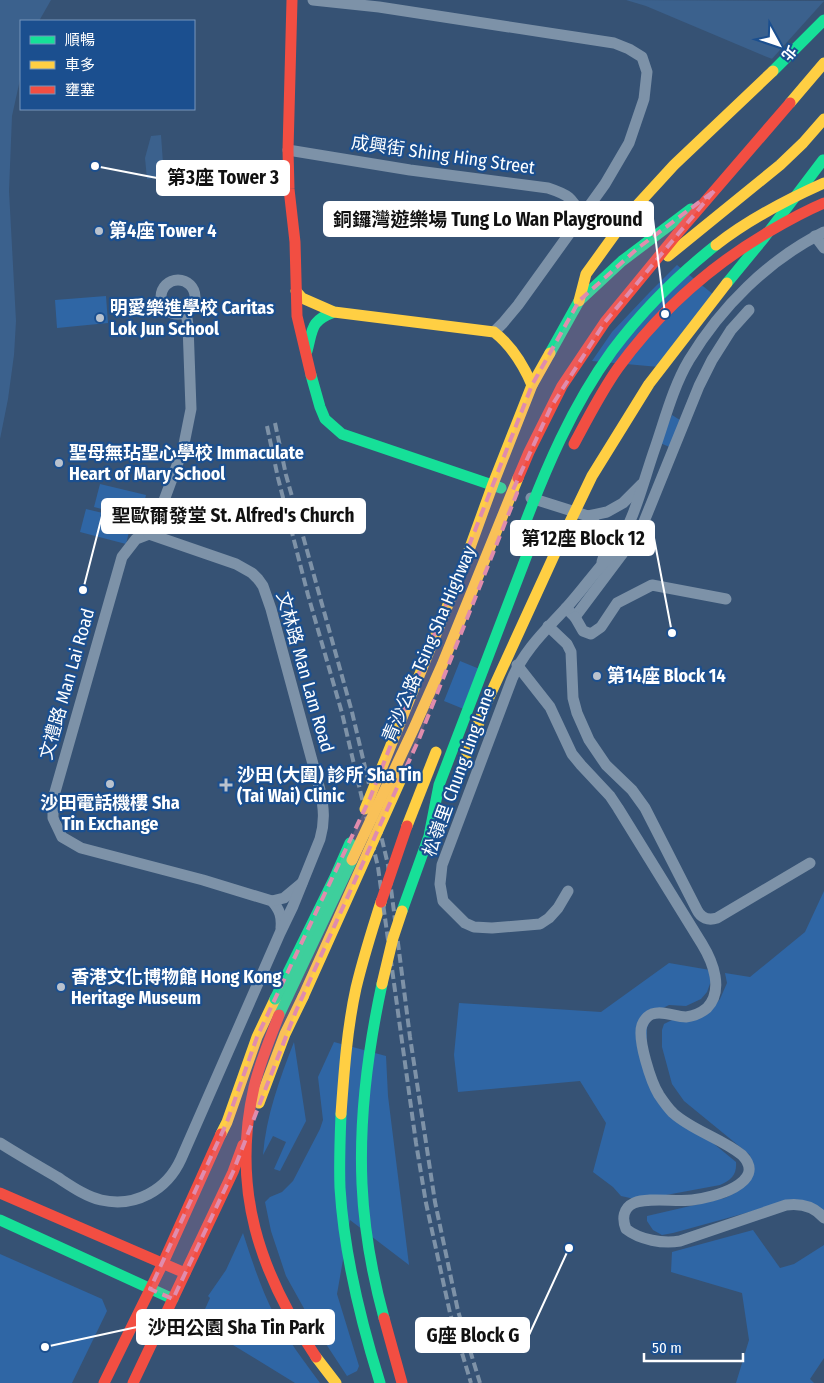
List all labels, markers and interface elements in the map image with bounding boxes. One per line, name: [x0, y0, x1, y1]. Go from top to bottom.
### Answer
legend: [20, 20, 195, 110]
north arrow: [754, 20, 804, 70]
text: 順暢: [65, 31, 95, 49]
text: 北: [778, 42, 800, 64]
text: 車多: [65, 56, 95, 74]
text: 壅塞: [65, 81, 95, 99]
street label: 成興街 Shing Hing Street: [350, 131, 536, 179]
callout: 第3座 Tower 3: [157, 161, 289, 195]
text: 第3座 Tower 3: [167, 166, 279, 189]
callout: 銅鑼灣遊樂場 Tung Lo Wan Playground: [324, 202, 653, 236]
text: 銅鑼灣遊樂場 Tung Lo Wan Playground: [333, 208, 643, 231]
place label: 第4座 Tower 4: [109, 220, 217, 242]
marker: 第4座 Tower 4: [93, 225, 105, 237]
place label: 明愛樂進學校 Caritas Lok Jun School: [110, 297, 274, 340]
marker: 明愛樂進學校 Caritas Lok Jun School: [94, 312, 106, 324]
place label: 聖母無玷聖心學校 Immaculate Heart of Mary School: [69, 442, 304, 485]
marker: 聖母無玷聖心學校 Immaculate Heart of Mary School: [53, 457, 65, 469]
callout: 聖歐爾發堂 St. Alfred's Church: [102, 499, 365, 533]
text: 聖歐爾發堂 St. Alfred's Church: [112, 504, 354, 527]
callout: 第12座 Block 12: [511, 521, 654, 555]
text: 第12座 Block 12: [521, 527, 645, 550]
street label: 青沙公路 Tsing Sha Highway: [378, 543, 480, 745]
street label: 文林路 Man Lam Road: [272, 589, 338, 755]
street label: 文禮路 Man Lai Road: [35, 606, 99, 762]
place label: 第14座 Block 14: [607, 665, 726, 687]
marker: 第14座 Block 14: [591, 670, 603, 682]
street label: 松嶺里 Chung Ling Lane: [418, 685, 500, 859]
place label: 沙田 (大圍) 診所 Sha Tin (Tai Wai) Clinic: [237, 764, 421, 807]
marker: 沙田電話機樓 Sha Tin Exchange: [104, 778, 116, 790]
marker: 沙田 (大圍) 診所 Sha Tin (Tai Wai) Clinic: [219, 778, 233, 792]
place label: 沙田電話機樓 Sha Tin Exchange: [40, 792, 180, 835]
place label: 香港文化博物館 Hong Kong Heritage Museum: [71, 966, 281, 1009]
marker: 香港文化博物館 Hong Kong Heritage Museum: [55, 981, 67, 993]
callout: 沙田公園 Sha Tin Park: [137, 1310, 334, 1344]
text: 沙田公園 Sha Tin Park: [148, 1316, 325, 1339]
callout: G座 Block G: [416, 1318, 529, 1352]
text: G座 Block G: [426, 1324, 520, 1347]
scale bar: [644, 1330, 743, 1362]
text: 50 m: [652, 1339, 682, 1357]

